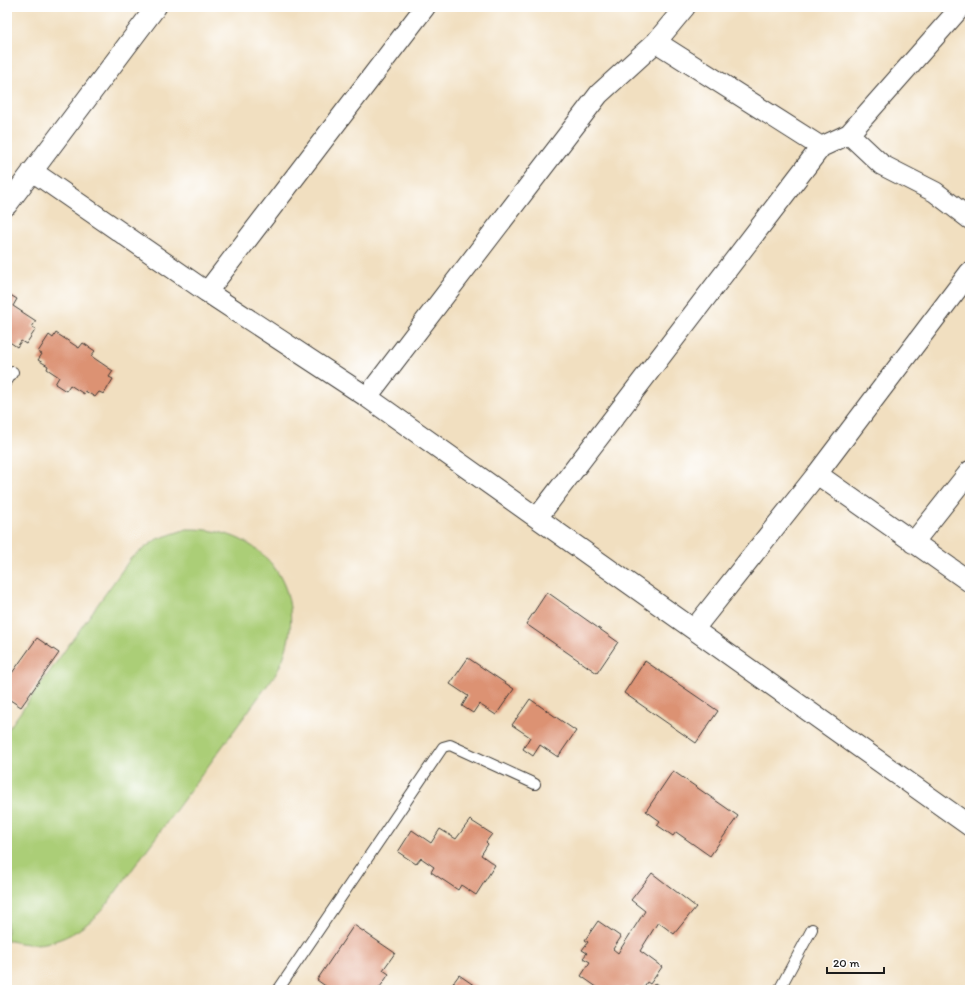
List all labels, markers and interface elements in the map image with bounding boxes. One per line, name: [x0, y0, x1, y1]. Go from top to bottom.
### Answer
scale bar: [827, 949, 884, 975]
text: 20 m: [833, 956, 860, 970]

